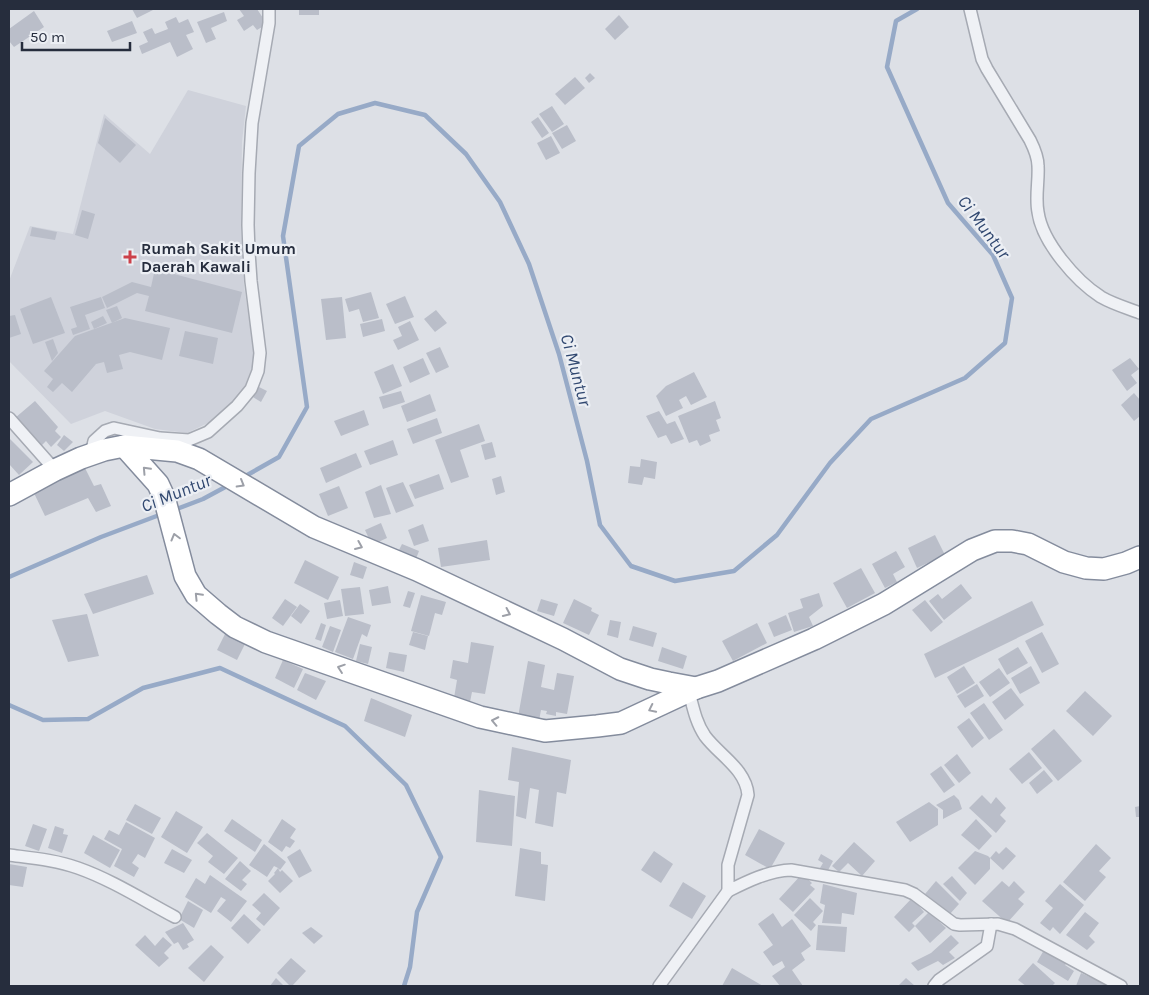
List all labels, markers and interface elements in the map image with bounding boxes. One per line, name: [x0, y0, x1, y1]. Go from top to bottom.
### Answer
scale bar: [22, 20, 130, 52]
text: 50 m: [30, 28, 65, 46]
water label: Ci Muntur: [953, 191, 1016, 264]
place label: Rumah Sakit Umum Daerah Kawali: [141, 239, 296, 276]
marker: Rumah Sakit Umum Daerah Kawali: [123, 250, 137, 264]
water label: Ci Muntur: [556, 331, 596, 409]
one-way arrow: [143, 467, 152, 476]
water label: Ci Muntur: [138, 469, 215, 517]
one-way arrow: [235, 477, 244, 487]
one-way arrow: [170, 533, 180, 541]
one-way arrow: [354, 540, 363, 550]
one-way arrow: [195, 592, 204, 601]
one-way arrow: [502, 607, 511, 617]
one-way arrow: [337, 664, 346, 674]
one-way arrow: [649, 702, 658, 712]
one-way arrow: [490, 716, 499, 726]

